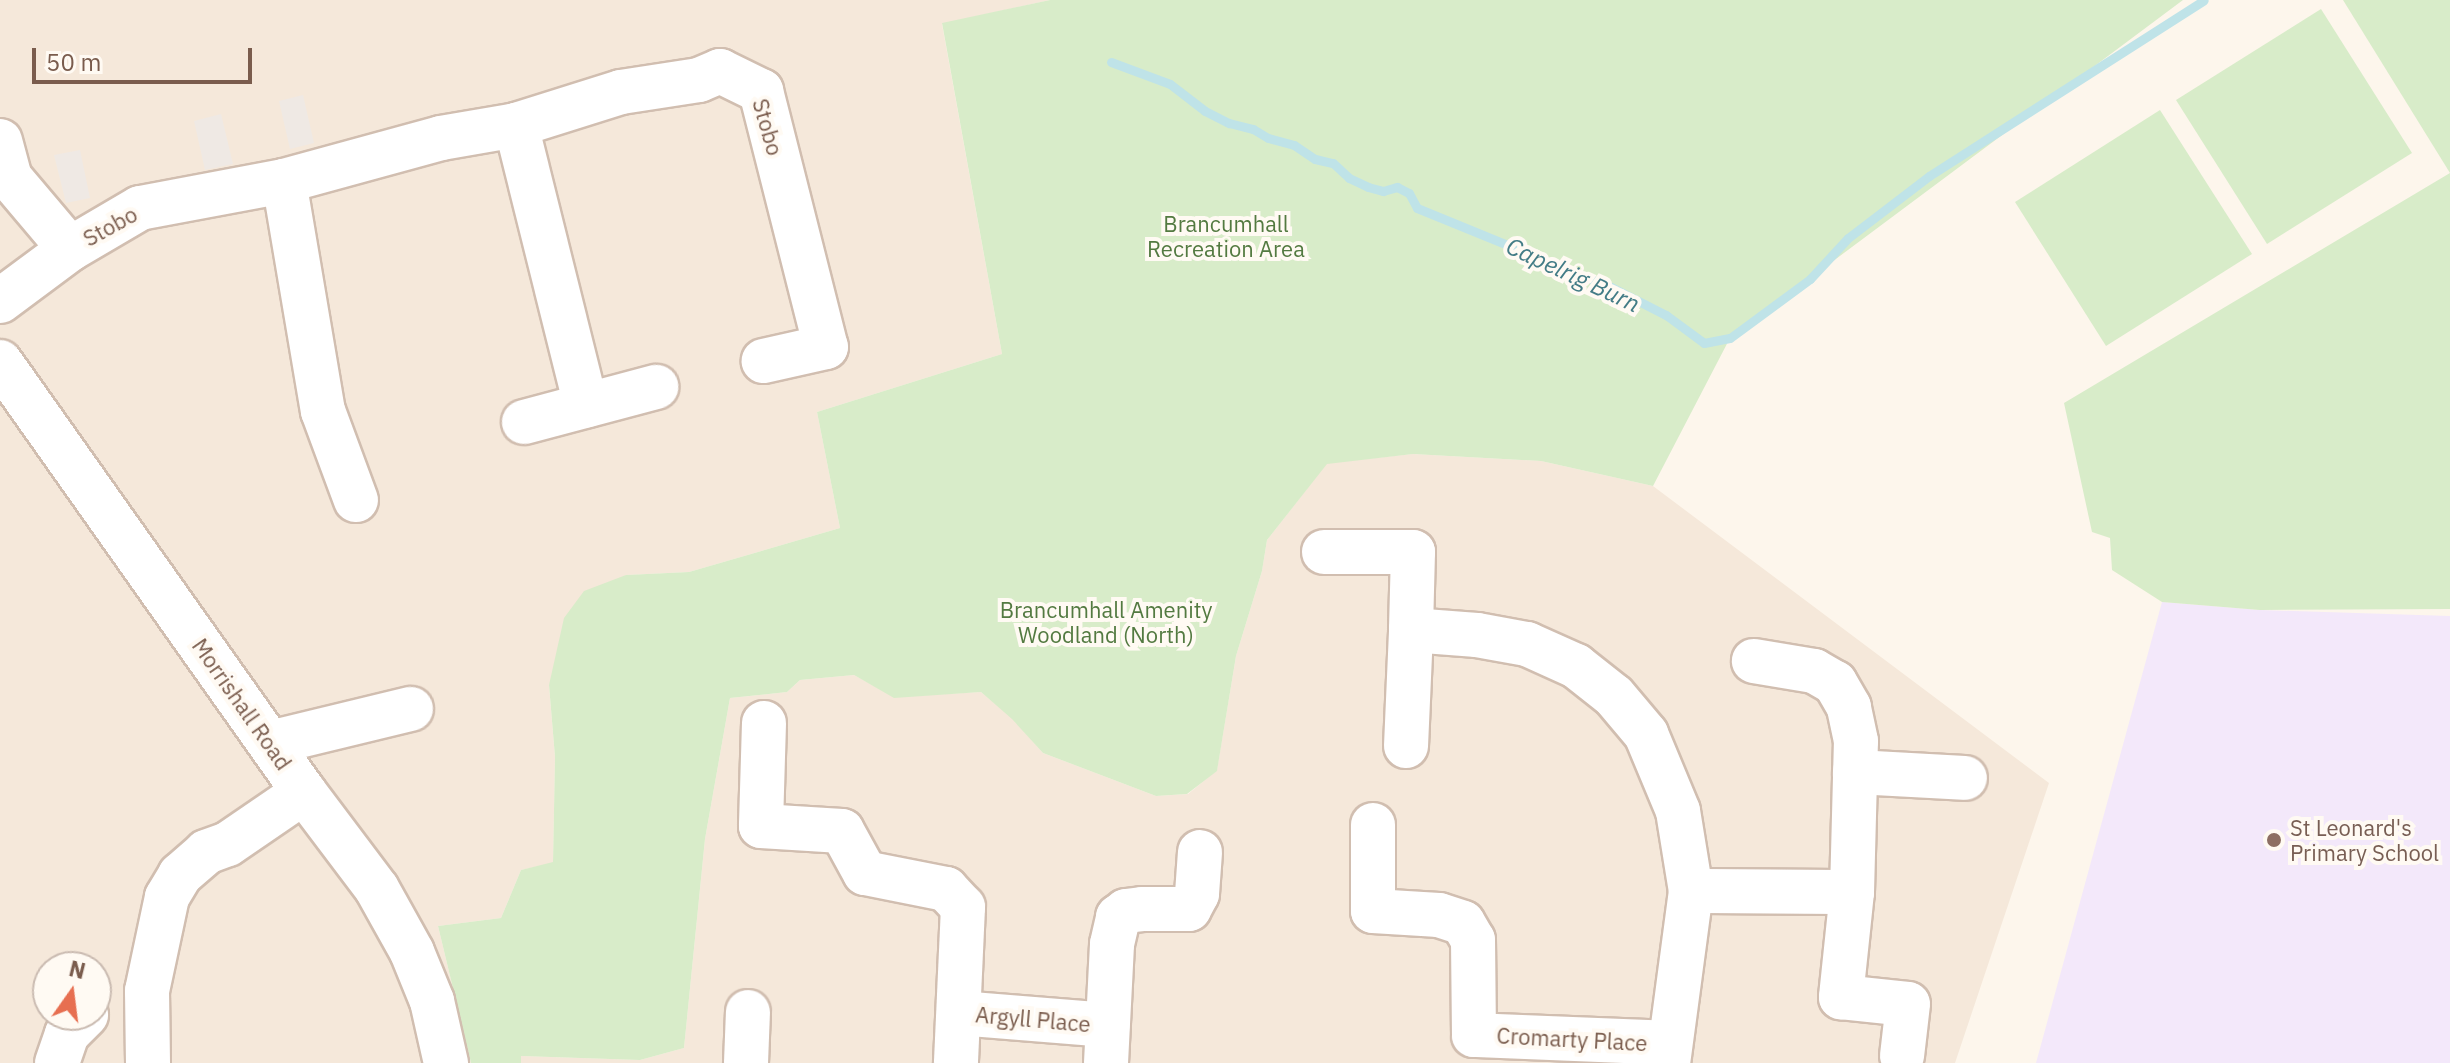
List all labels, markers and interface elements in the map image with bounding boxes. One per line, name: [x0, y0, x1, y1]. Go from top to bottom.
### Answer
scale bar: [36, 32, 256, 82]
text: 50 m: [46, 46, 101, 78]
street label: Stobo: [747, 96, 789, 158]
street label: Stobo: [78, 200, 142, 252]
park label: Brancumhall Recreation Area: [1147, 210, 1305, 262]
water label: Capelrig Burn: [1502, 231, 1644, 319]
park label: Brancumhall Amenity Woodland (North): [1000, 596, 1212, 648]
street label: Morrishall Road: [187, 633, 297, 775]
place label: St Leonard's Primary School: [2290, 814, 2439, 866]
marker: St Leonard's Primary School: [2265, 831, 2283, 849]
north arrow: [32, 951, 112, 1031]
text: N: [66, 953, 89, 985]
street label: Argyll Place: [974, 1001, 1092, 1037]
street label: Cromarty Place: [1496, 1022, 1648, 1056]

